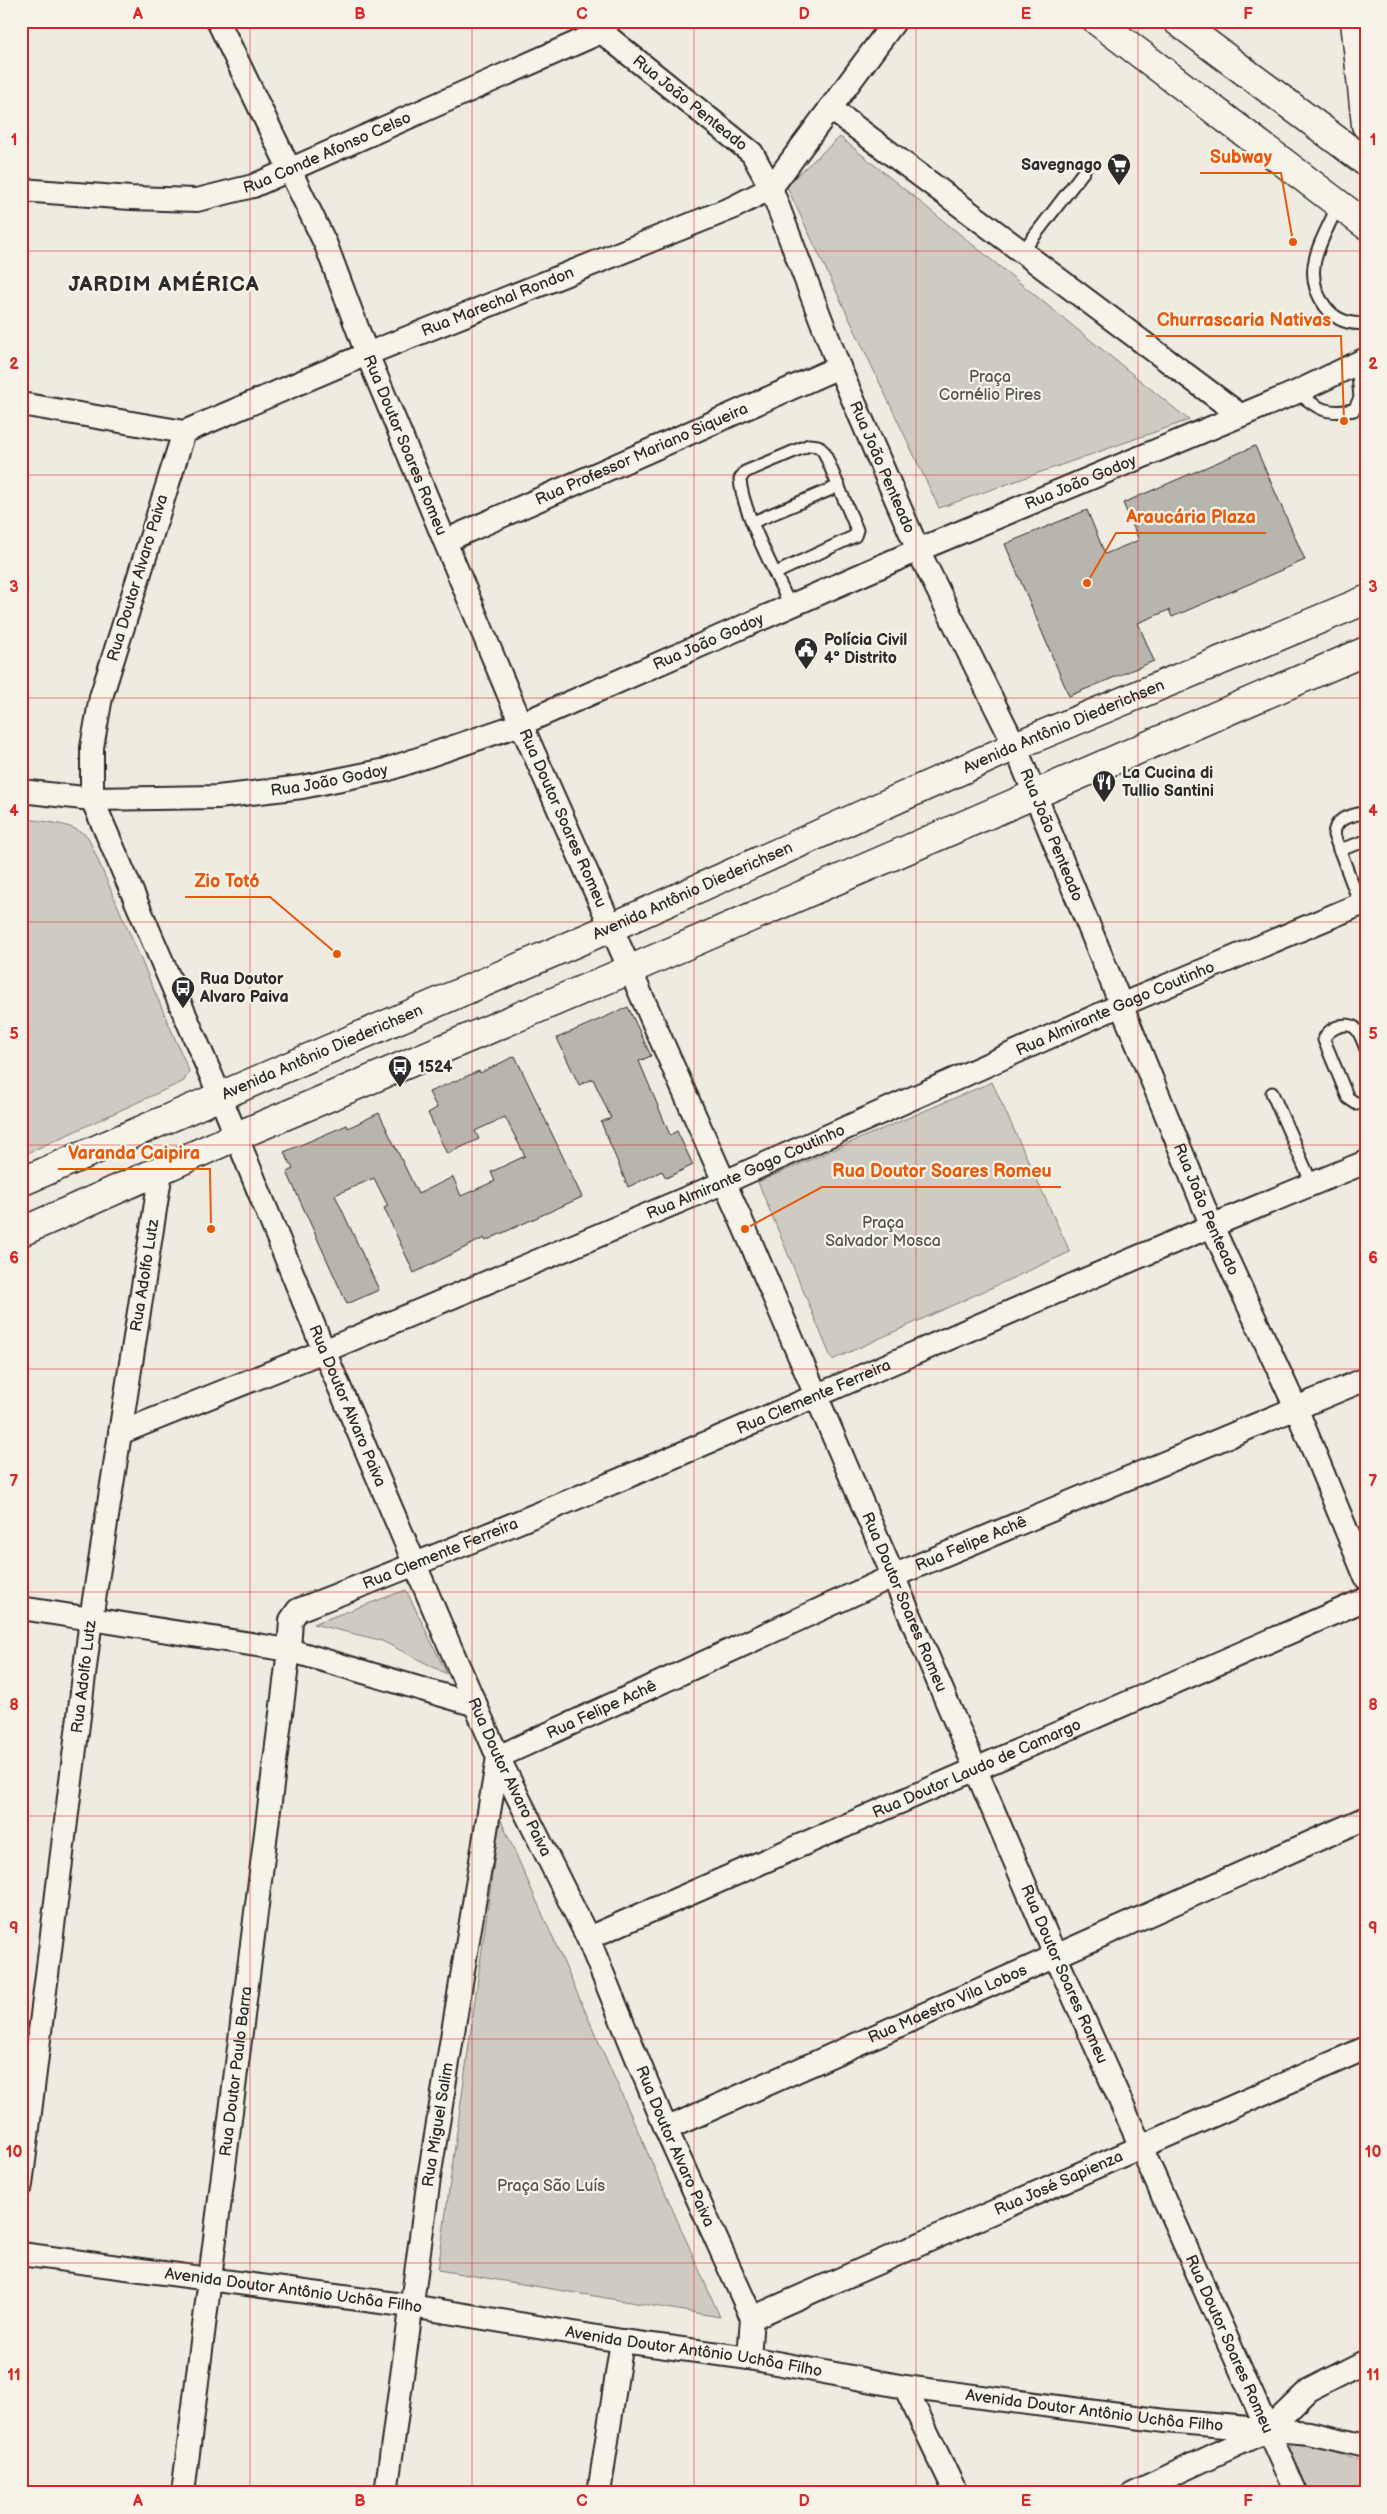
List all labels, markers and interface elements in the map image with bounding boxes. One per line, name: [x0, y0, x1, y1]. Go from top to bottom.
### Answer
text: A: [132, 5, 143, 24]
text: B: [354, 5, 366, 24]
text: C: [576, 5, 588, 24]
text: D: [798, 5, 810, 24]
text: E: [1021, 5, 1031, 24]
text: F: [1243, 5, 1253, 24]
street label: Rua João Penteado: [629, 51, 751, 155]
street label: Rua Conde Afonso Celso: [241, 108, 414, 198]
text: 1: [11, 131, 17, 150]
text: 1: [1370, 131, 1376, 150]
callout: Subway: [1200, 140, 1281, 173]
text: Subway: [1210, 147, 1273, 168]
supermarket icon: Savegnago: [1106, 152, 1132, 186]
place label: Savegnago: [1021, 156, 1102, 175]
street label: Rua Marechal Rondon: [419, 263, 577, 341]
district label: JARDIM AMÉRICA: [68, 271, 260, 297]
callout: Churrascaria Nativas: [1146, 303, 1341, 336]
text: Churrascaria Nativas: [1157, 310, 1331, 331]
street label: Rua Doutor Soares Romeu: [359, 352, 451, 538]
text: 2: [9, 355, 19, 374]
text: 2: [1368, 355, 1378, 374]
park label: Praça Cornélio Pires: [939, 368, 1041, 405]
street label: Rua João Penteado: [845, 398, 919, 536]
street label: Rua Professor Mariano Siqueira: [533, 399, 751, 509]
street label: Rua João Godoy: [1022, 450, 1140, 514]
street label: Rua Doutor Alvaro Paiva: [104, 492, 172, 664]
callout: Araucária Plaza: [1116, 500, 1266, 533]
text: Araucária Plaza: [1125, 507, 1256, 528]
text: 3: [9, 578, 19, 597]
text: 3: [1368, 578, 1378, 597]
street label: Rua João Godoy: [650, 609, 767, 674]
place label: Polícia Civil 4º Distrito: [824, 631, 907, 668]
public building icon: Polícia Civil 4º Distrito: [793, 636, 819, 670]
street label: Avenida Antônio Diederichsen: [960, 675, 1167, 778]
street label: Rua Doutor Soares Romeu: [515, 726, 611, 911]
street label: Rua João Godoy: [270, 760, 390, 800]
place label: La Cucina di Tullio Santini: [1122, 764, 1214, 801]
street label: Rua João Penteado: [1016, 766, 1087, 904]
restaurant icon: La Cucina di Tullio Santini: [1091, 769, 1117, 803]
text: 4: [9, 802, 19, 821]
text: 4: [1368, 802, 1378, 821]
street label: Avenida Antônio Diederichsen: [590, 838, 796, 944]
callout: Zio Totó: [185, 864, 270, 897]
text: Zio Totó: [194, 871, 260, 892]
street label: Rua Almirante Gago Coutinho: [1013, 957, 1217, 1060]
place label: Rua Doutor Alvaro Paiva: [199, 970, 289, 1007]
bus stop icon: Rua Doutor Alvaro Paiva: [170, 975, 196, 1009]
street label: Avenida Antônio Diederichsen: [219, 1000, 426, 1104]
text: 5: [9, 1025, 19, 1044]
text: 5: [1368, 1025, 1378, 1044]
bus stop icon: 1524: [387, 1054, 413, 1088]
place label: 1524: [418, 1058, 453, 1077]
street label: Rua Almirante Gago Coutinho: [644, 1120, 848, 1223]
callout: Varanda Caipira: [58, 1136, 210, 1169]
street label: Rua João Penteado: [1169, 1140, 1243, 1278]
text: Varanda Caipira: [68, 1143, 200, 1164]
callout: Rua Doutor Soares Romeu: [822, 1154, 1061, 1187]
text: Rua Doutor Soares Romeu: [832, 1161, 1052, 1182]
park label: Praça Salvador Mosca: [825, 1214, 941, 1251]
street label: Rua Adolfo Lutz: [127, 1218, 163, 1333]
text: 6: [9, 1249, 19, 1268]
text: 6: [1368, 1249, 1378, 1268]
street label: Rua Doutor Alvaro Paiva: [305, 1322, 390, 1490]
street label: Rua Clemente Ferreira: [734, 1355, 894, 1438]
text: 7: [10, 1472, 19, 1491]
text: 7: [1369, 1472, 1378, 1491]
street label: Rua Doutor Soares Romeu: [858, 1509, 951, 1695]
street label: Rua Felipe Achê: [912, 1512, 1030, 1575]
street label: Rua Clemente Ferreira: [360, 1514, 521, 1593]
street label: Rua Adolfo Lutz: [67, 1619, 100, 1734]
street label: Rua Felipe Achê: [544, 1676, 660, 1743]
street label: Rua Doutor Alvaro Paiva: [464, 1695, 555, 1860]
text: 8: [9, 1696, 19, 1715]
text: 8: [1368, 1696, 1378, 1715]
street label: Rua Doutor Laudo de Camargo: [870, 1715, 1084, 1822]
street label: Rua Doutor Soares Romeu: [1017, 1882, 1112, 2067]
text: 9: [9, 1919, 19, 1938]
text: 9: [1368, 1919, 1378, 1938]
street label: Rua Maestro Vila Lobos: [865, 1960, 1030, 2047]
street label: Rua Doutor Paulo Barra: [216, 1985, 256, 2157]
street label: Rua Miguel Salim: [418, 2061, 457, 2188]
street label: Rua Doutor Alvaro Paiva: [632, 2063, 719, 2230]
text: 10: [6, 2143, 22, 2162]
text: 10: [1365, 2143, 1381, 2162]
street label: Rua José Sapienza: [991, 2147, 1126, 2220]
park label: Praça São Luís: [497, 2177, 605, 2196]
street label: Rua Doutor Soares Romeu: [1181, 2252, 1277, 2436]
street label: Avenida Doutor Antônio Uchôa Filho: [164, 2264, 424, 2317]
street label: Avenida Doutor Antônio Uchôa Filho: [564, 2322, 824, 2381]
text: 11: [7, 2366, 21, 2385]
text: 11: [1366, 2366, 1380, 2385]
street label: Avenida Doutor Antônio Uchôa Filho: [964, 2386, 1224, 2435]
text: A: [132, 2492, 143, 2511]
text: B: [354, 2492, 366, 2511]
text: C: [576, 2492, 588, 2511]
text: D: [798, 2492, 810, 2511]
text: E: [1021, 2492, 1031, 2511]
text: F: [1243, 2492, 1253, 2511]

